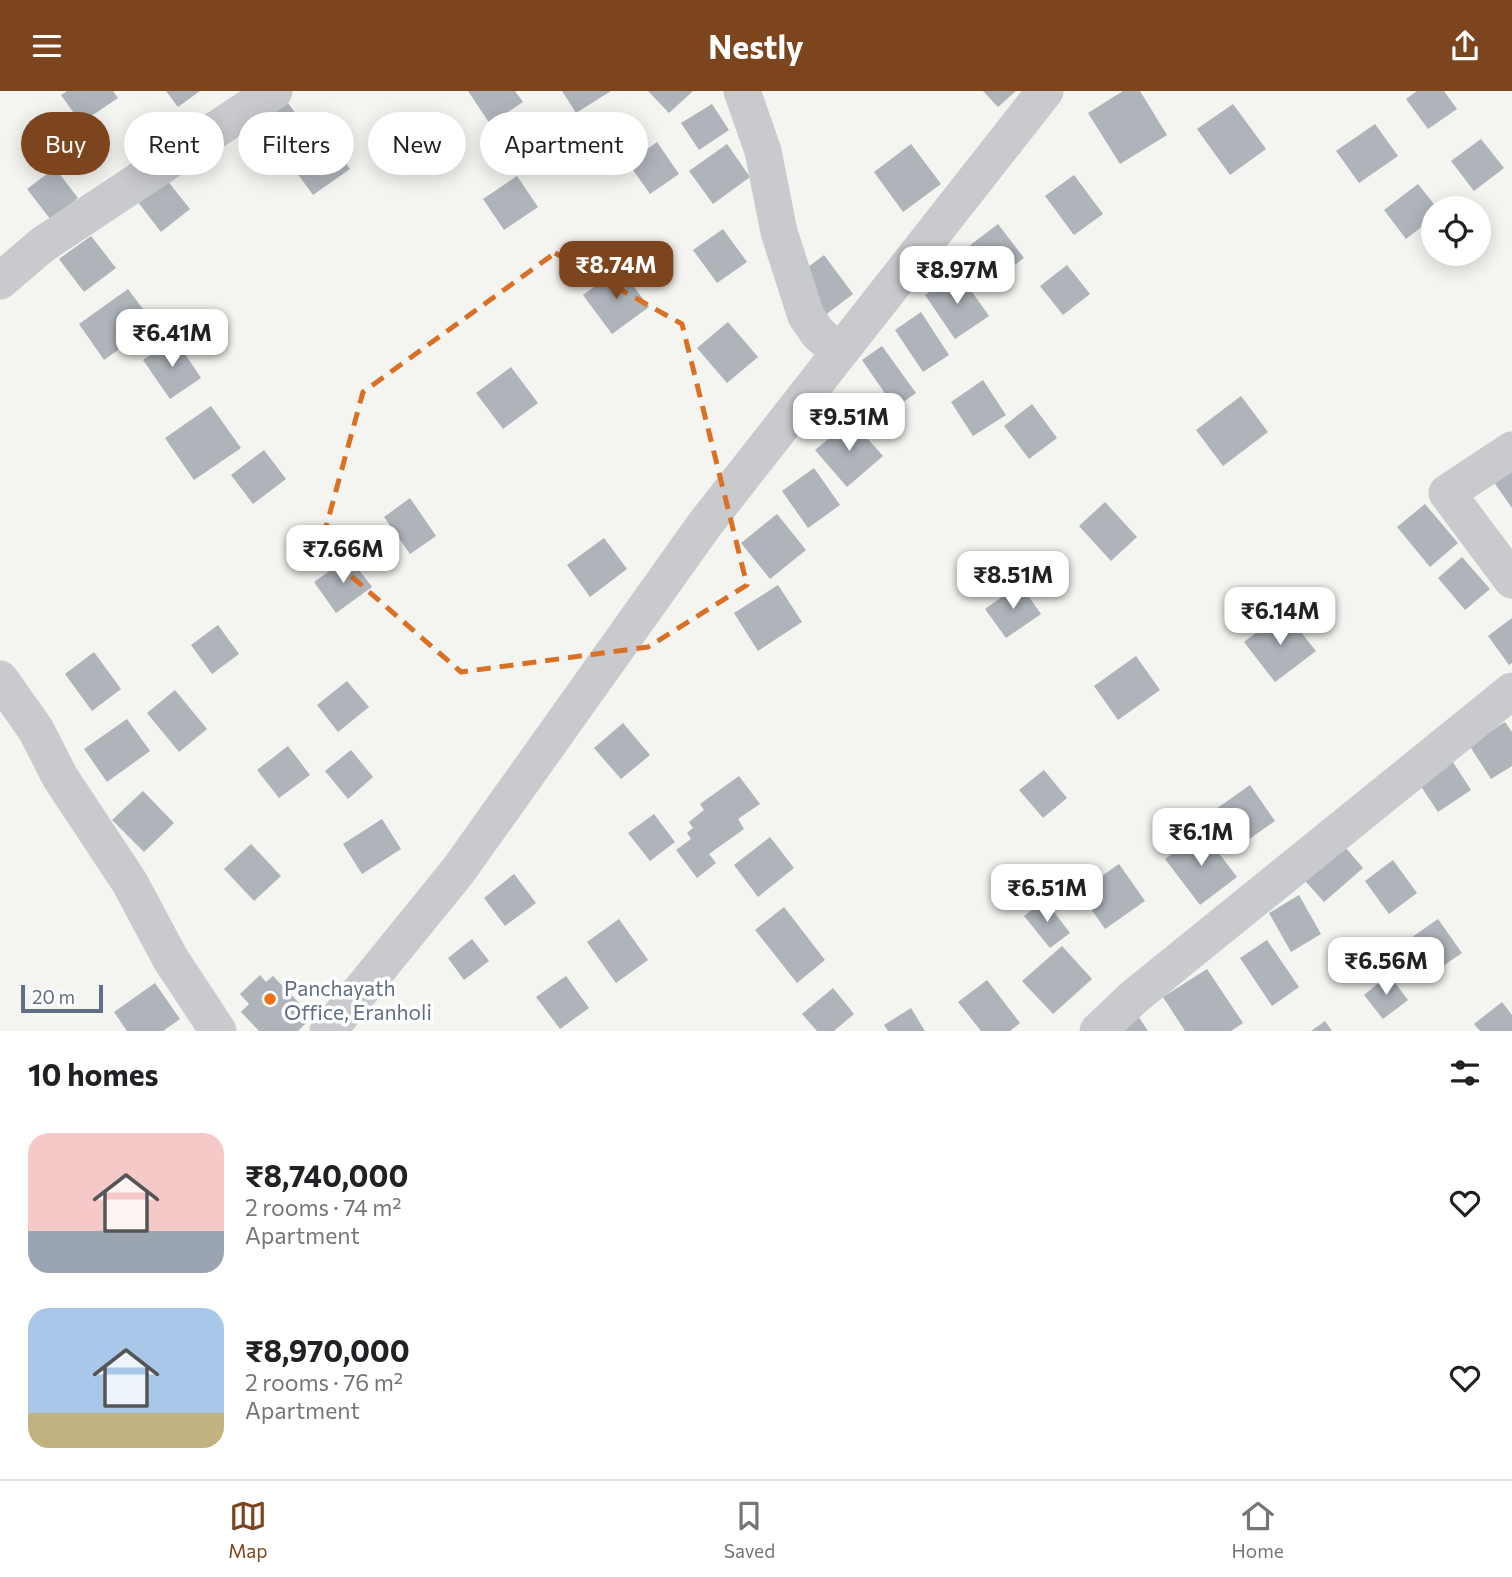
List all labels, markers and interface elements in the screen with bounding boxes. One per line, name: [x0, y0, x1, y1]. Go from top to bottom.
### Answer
text: Nestly: [708, 26, 804, 66]
icon: menu: [28, 27, 66, 65]
icon: share: [1446, 27, 1484, 65]
chip: Buy: [21, 112, 110, 175]
chip: Rent: [124, 112, 224, 175]
chip: Filters: [238, 112, 354, 175]
chip: New: [368, 112, 466, 175]
chip: Apartment: [480, 112, 648, 175]
map controls: [1421, 196, 1491, 266]
button: locate: [1421, 196, 1491, 266]
pin: ₹8.74M: [559, 241, 673, 301]
pin: ₹8.97M: [900, 247, 1014, 306]
text: ₹8.74M: [575, 250, 657, 278]
text: ₹8.97M: [916, 255, 998, 283]
pin: ₹6.41M: [115, 309, 229, 369]
text: ₹6.41M: [132, 318, 212, 346]
pin: ₹9.51M: [792, 393, 906, 453]
text: ₹9.51M: [809, 402, 889, 430]
pin: ₹7.66M: [286, 525, 400, 585]
text: ₹7.66M: [302, 534, 384, 562]
pin: ₹8.51M: [956, 552, 1070, 611]
text: ₹8.51M: [973, 560, 1053, 588]
pin: ₹6.14M: [1223, 587, 1337, 647]
text: ₹6.14M: [1240, 596, 1320, 624]
pin: ₹6.1M: [1152, 809, 1250, 868]
text: ₹6.1M: [1168, 817, 1234, 845]
pin: ₹6.51M: [990, 865, 1104, 924]
text: ₹6.51M: [1007, 873, 1087, 901]
pin: ₹6.56M: [1329, 937, 1443, 997]
text: ₹6.56M: [1344, 946, 1428, 974]
place label: Panchayath Office, Eranholi: [284, 975, 432, 1024]
scale bar: [21, 982, 103, 1014]
text: 20 m: [32, 985, 75, 1008]
marker: Panchayath Office, Eranholi: [262, 991, 278, 1007]
icon: filters: [1446, 1054, 1484, 1092]
text: 10 homes: [28, 1055, 158, 1092]
text: ₹8,740,000: [245, 1156, 408, 1193]
icon: home: [84, 1161, 168, 1245]
icon: heart: [1446, 1184, 1484, 1222]
text: 2 rooms · 74 m²: [245, 1193, 401, 1221]
text: Apartment: [245, 1221, 360, 1249]
text: ₹8,970,000: [245, 1331, 410, 1368]
icon: home: [84, 1336, 168, 1420]
icon: heart: [1446, 1359, 1484, 1397]
text: 2 rooms · 76 m²: [245, 1368, 403, 1396]
text: Apartment: [245, 1396, 360, 1424]
tab: Map: [228, 1497, 267, 1562]
tab: Saved: [724, 1497, 775, 1562]
tab: Home: [1232, 1497, 1284, 1562]

